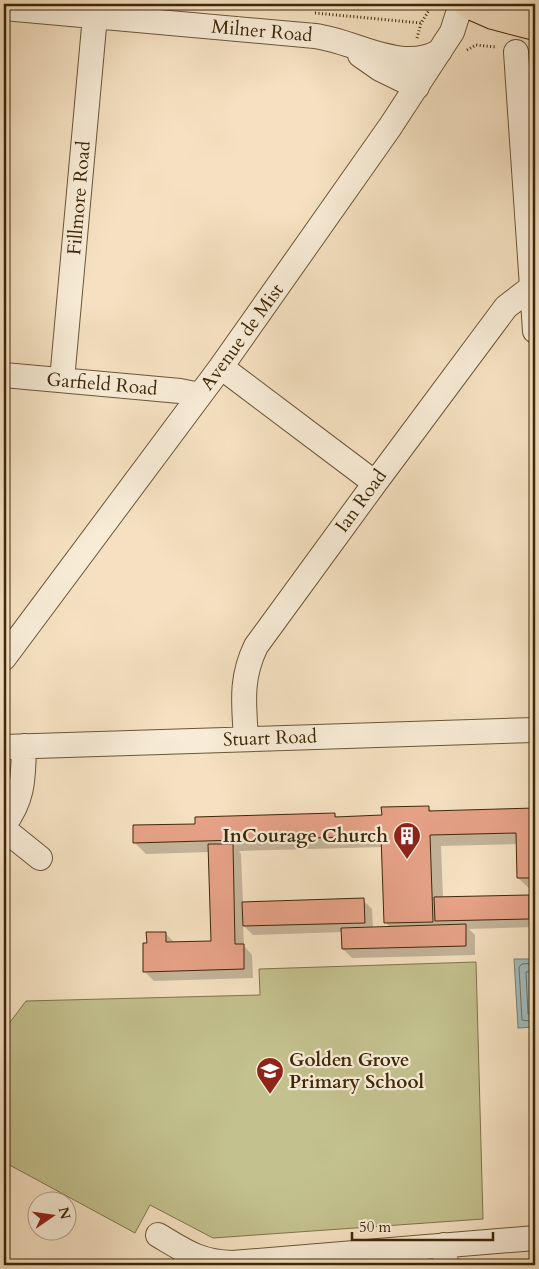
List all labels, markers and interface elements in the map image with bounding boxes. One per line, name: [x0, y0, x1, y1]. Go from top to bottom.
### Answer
street label: Milner Road: [210, 14, 314, 48]
street label: Fillmore Road: [61, 140, 97, 256]
street label: Avenue de Mist: [194, 278, 290, 396]
street label: Garfield Road: [45, 366, 159, 402]
street label: Ian Road: [329, 464, 393, 538]
street label: Stuart Road: [223, 723, 317, 753]
building icon: InCourage Church: [392, 821, 422, 860]
place label: InCourage Church: [223, 823, 388, 849]
place label: Golden Grove Primary School: [289, 1047, 425, 1095]
school or university icon: Golden Grove Primary School: [255, 1056, 285, 1095]
north arrow: [28, 1192, 78, 1242]
text: N: [54, 1205, 75, 1221]
scale bar: [352, 1209, 493, 1241]
text: 50 m: [359, 1217, 391, 1237]

